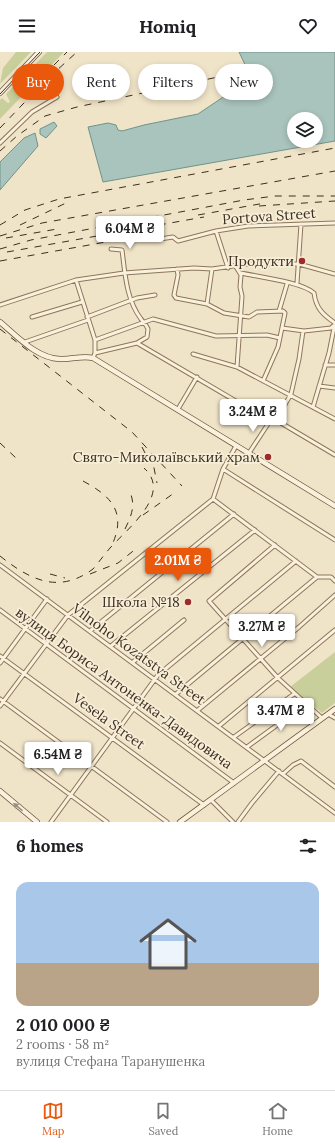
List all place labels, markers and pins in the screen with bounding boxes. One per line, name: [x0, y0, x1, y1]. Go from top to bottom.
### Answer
pin: 6.04M ₴: [93, 216, 167, 250]
place label: Продукти: [228, 252, 294, 270]
marker: Продукти: [297, 256, 307, 266]
pin: 3.24M ₴: [216, 399, 290, 433]
place label: Свято-Миколаївський храм: [73, 448, 260, 466]
marker: Свято-Миколаївський храм: [263, 452, 273, 462]
pin: 2.01M ₴: [141, 548, 215, 582]
place label: Школа №18: [102, 593, 180, 611]
marker: Школа №18: [183, 597, 193, 607]
pin: 3.27M ₴: [225, 614, 299, 648]
pin: 3.47M ₴: [244, 698, 318, 732]
pin: 6.54M ₴: [21, 742, 95, 776]

